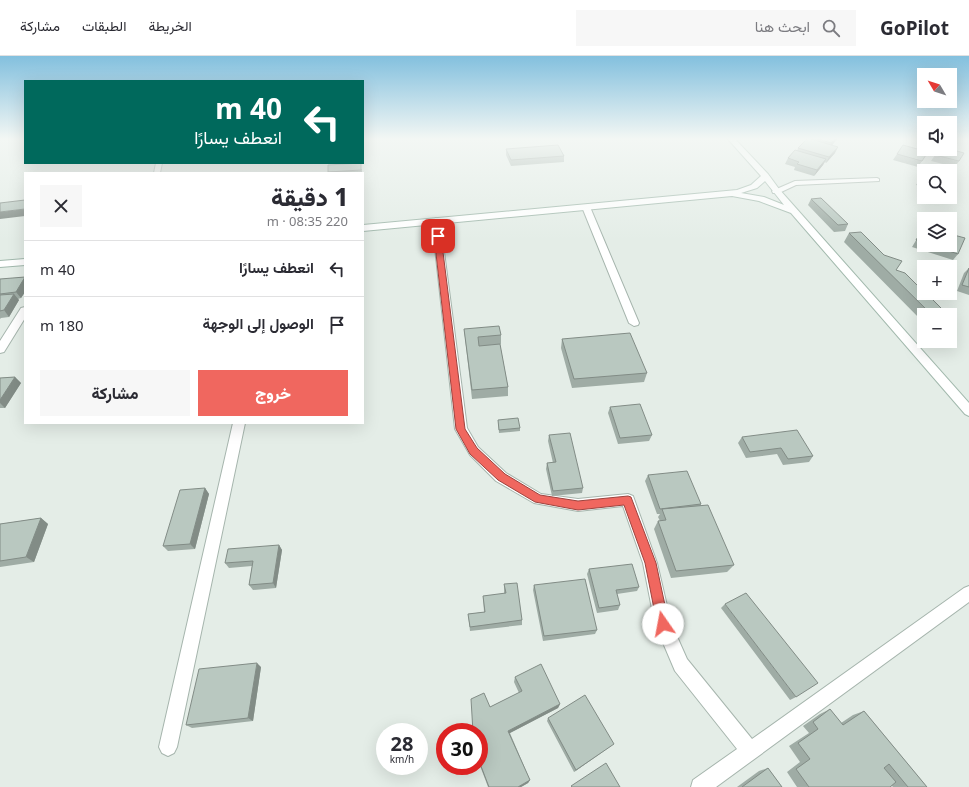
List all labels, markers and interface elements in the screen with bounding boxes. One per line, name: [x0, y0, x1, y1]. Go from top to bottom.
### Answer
search box: [576, 10, 856, 46]
text: GoPilot: [880, 15, 949, 41]
text: مشاركة: [20, 16, 60, 35]
text: الطبقات: [82, 16, 126, 35]
text: الخريطة: [148, 16, 192, 35]
text: ابحث هنا: [755, 16, 810, 36]
icon: search: [820, 17, 842, 39]
north arrow: [917, 68, 957, 108]
map controls: [917, 68, 957, 348]
text: 40 m: [215, 89, 282, 127]
icon: left: [296, 96, 348, 148]
button: sound: [917, 116, 957, 156]
text: انعطف يسارًا: [194, 125, 282, 149]
button: search: [917, 164, 957, 204]
text: 1 دقيقة: [271, 180, 348, 213]
button: close: [40, 185, 82, 227]
text: 220 m · 08:35: [267, 212, 348, 230]
button: layers: [917, 212, 957, 252]
pin: [421, 219, 455, 253]
icon: arrive: [427, 225, 449, 247]
text: انعطف يسارًا: [239, 257, 314, 277]
icon: left: [326, 258, 348, 280]
text: 40 m: [40, 259, 75, 279]
button: +: [917, 260, 957, 300]
button: −: [917, 308, 957, 348]
text: الوصول إلى الوجهة: [203, 313, 314, 333]
icon: arrive: [326, 314, 348, 336]
text: 180 m: [40, 315, 84, 335]
button: مشاركة: [40, 370, 190, 416]
button: خروج: [198, 370, 348, 416]
position arrow: [642, 603, 684, 645]
speed limit sign: 30: [436, 723, 488, 775]
text: 28: [391, 730, 413, 757]
text: km/h: [390, 752, 414, 766]

